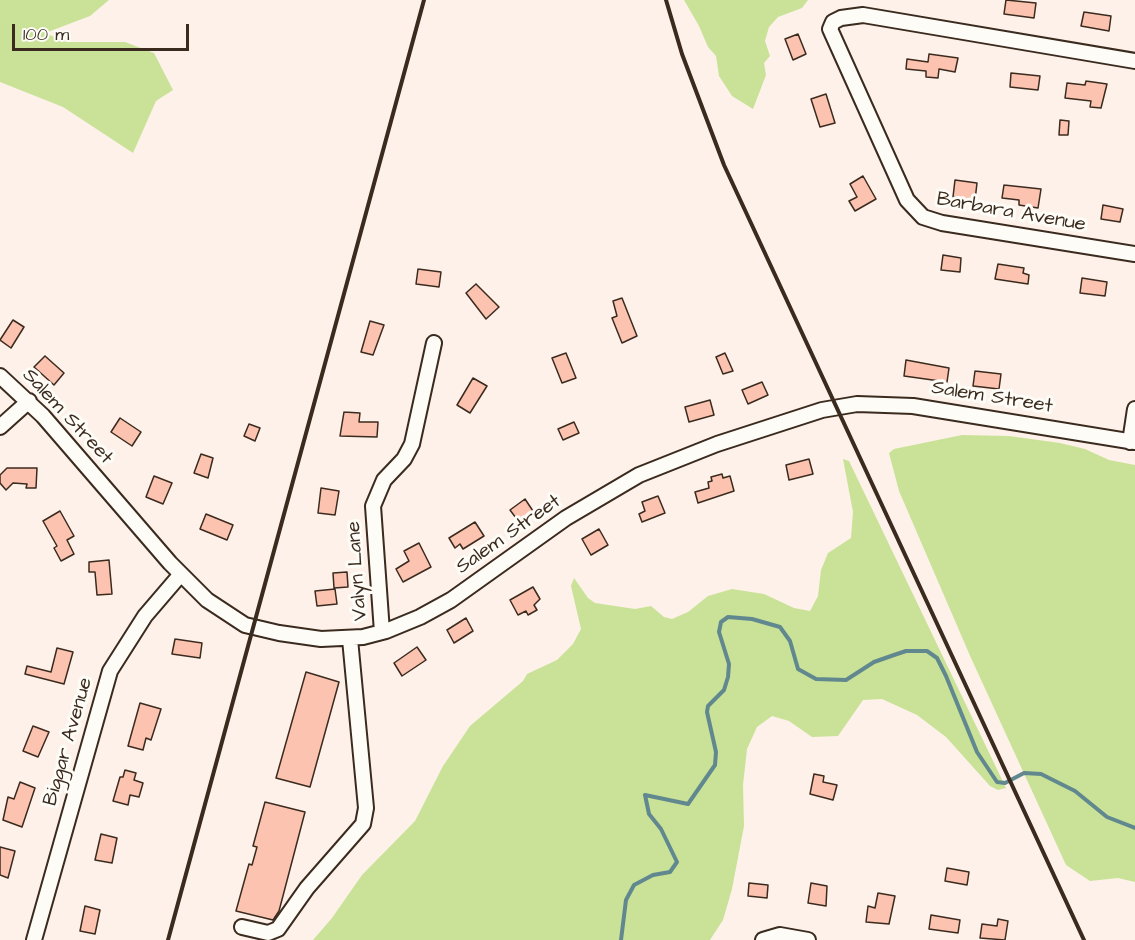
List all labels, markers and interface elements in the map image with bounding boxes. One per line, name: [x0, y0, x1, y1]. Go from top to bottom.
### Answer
scale bar: [15, 12, 192, 50]
text: 100 m: [23, 22, 69, 47]
street label: Barbara Avenue: [935, 188, 1087, 238]
street label: Salem Street: [17, 364, 117, 470]
street label: Salem Street: [930, 377, 1054, 419]
street label: Salem Street: [452, 490, 566, 580]
street label: Valyn Lane: [343, 520, 373, 622]
street label: Biggar Avenue: [39, 675, 99, 809]

